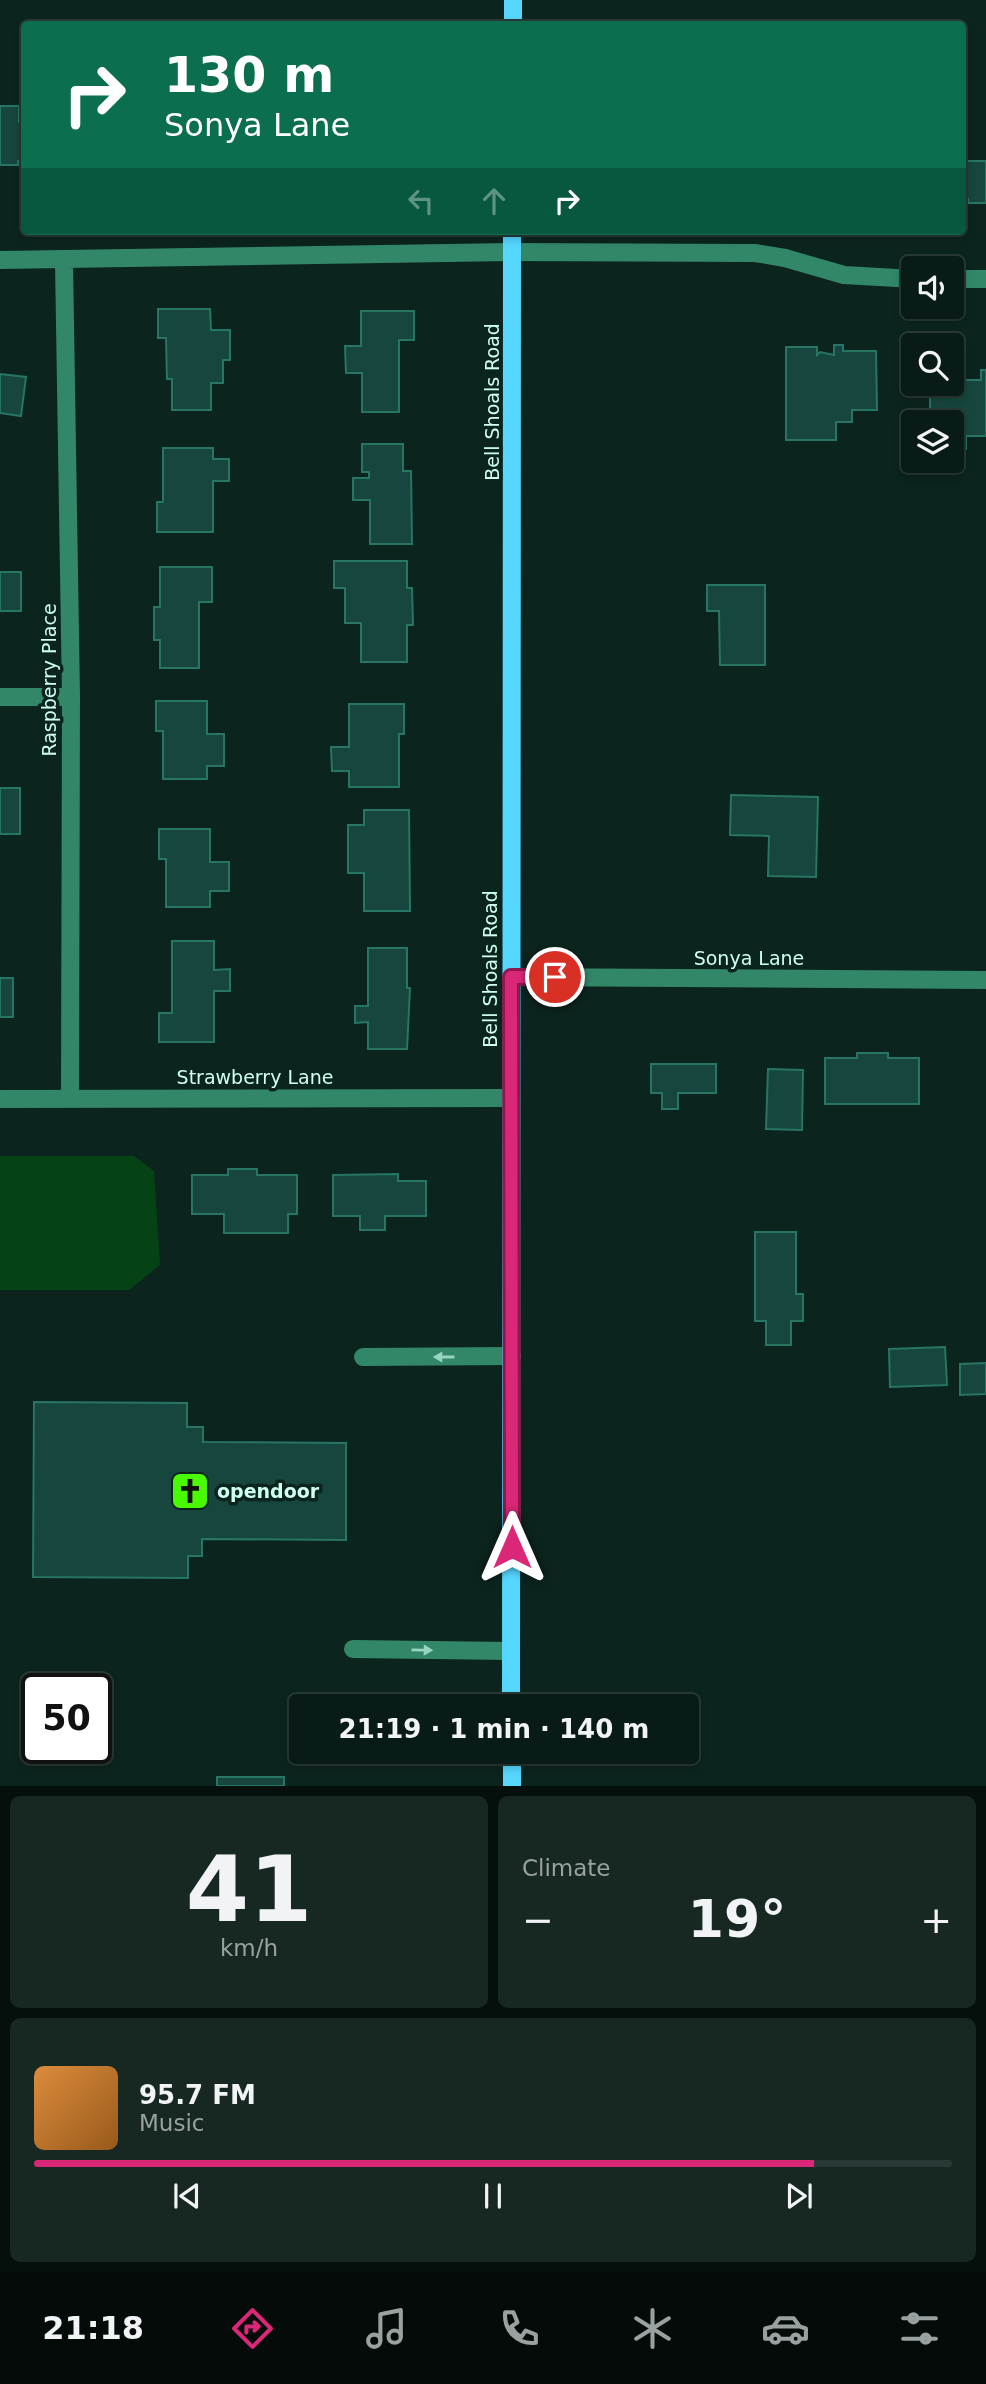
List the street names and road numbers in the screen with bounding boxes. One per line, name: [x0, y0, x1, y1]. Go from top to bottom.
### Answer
street label: Bell Shoals Road: [481, 323, 503, 481]
street label: Raspberry Place: [38, 603, 60, 757]
street label: Bell Shoals Road: [479, 890, 501, 1048]
street label: Sonya Lane: [694, 947, 804, 969]
street label: Strawberry Lane: [177, 1066, 333, 1088]

